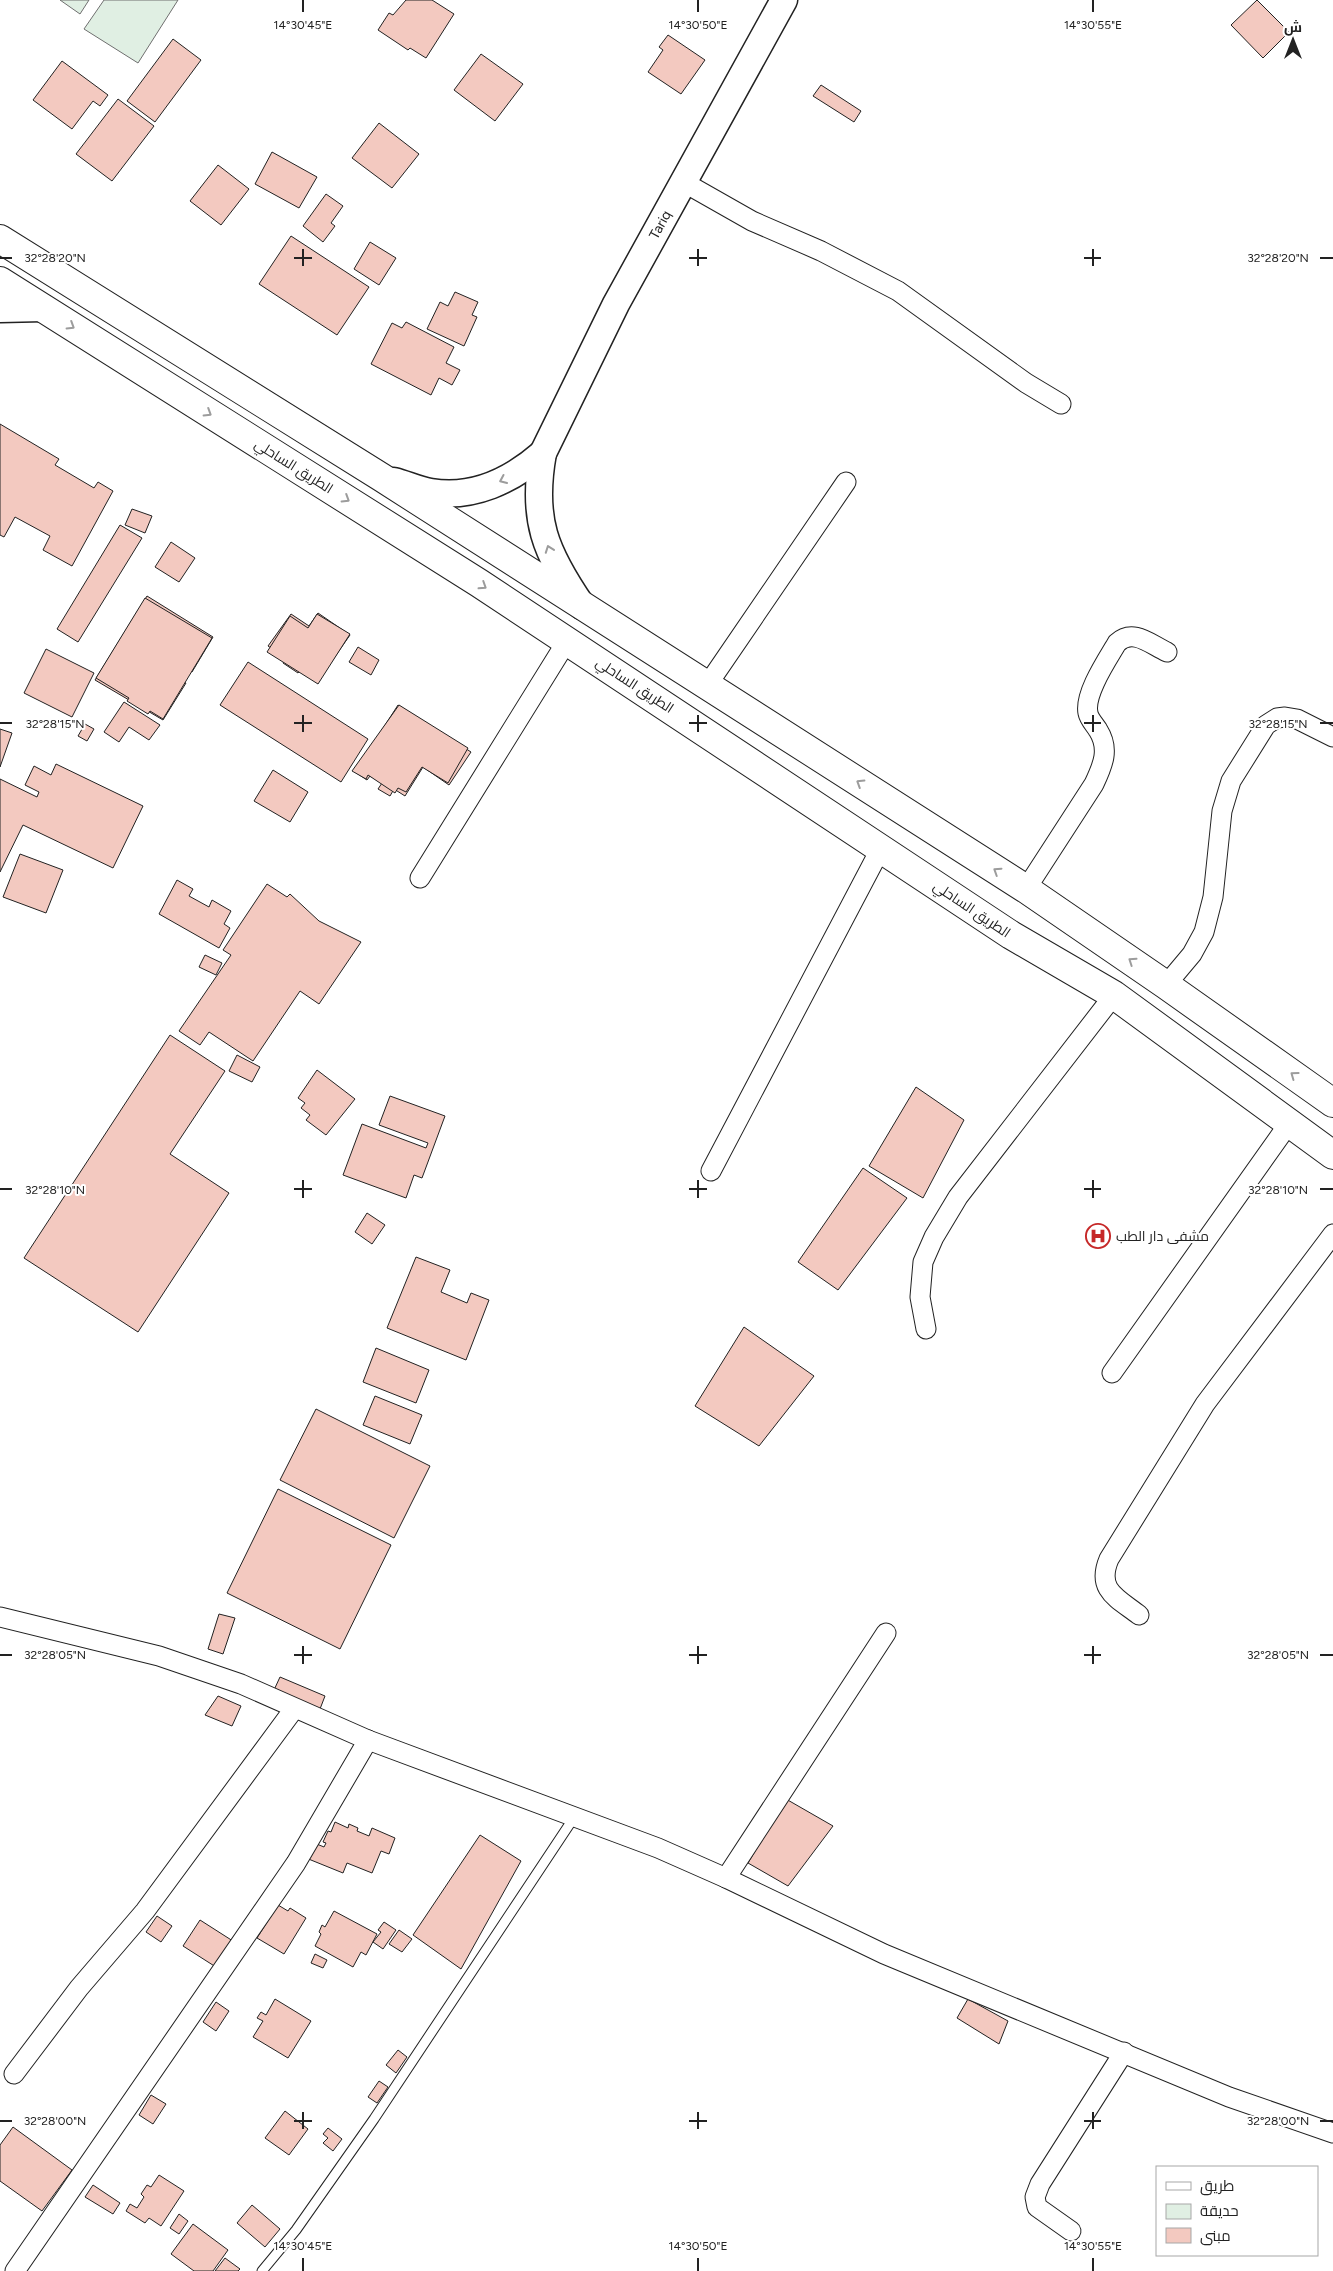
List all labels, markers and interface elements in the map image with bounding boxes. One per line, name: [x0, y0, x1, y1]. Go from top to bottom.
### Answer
north arrow: [1268, 15, 1318, 65]
text: 14°30'45"E: [274, 18, 332, 32]
text: 14°30'50"E: [669, 18, 728, 32]
text: 14°30'55"E: [1064, 18, 1122, 32]
text: ش: [1284, 19, 1302, 36]
street label: Tariq: [646, 208, 675, 242]
text: 32°28'20"N: [24, 251, 86, 265]
text: 32°28'20"N: [1247, 251, 1309, 265]
one-way arrow: [65, 320, 75, 329]
one-way arrow: [203, 406, 212, 416]
street label: الطريق الساحلي: [250, 436, 336, 500]
one-way arrow: [499, 474, 508, 485]
one-way arrow: [340, 493, 350, 502]
one-way arrow: [545, 545, 555, 554]
one-way arrow: [478, 580, 487, 589]
street label: الطريق الساحلي: [591, 654, 677, 719]
text: 32°28'15"N: [25, 717, 85, 731]
text: 32°28'15"N: [1248, 717, 1308, 731]
one-way arrow: [857, 780, 866, 789]
one-way arrow: [993, 868, 1003, 877]
street label: الطريق الساحلي: [928, 877, 1014, 944]
one-way arrow: [1128, 958, 1137, 968]
one-way arrow: [1291, 1072, 1300, 1080]
text: 32°28'10"N: [25, 1183, 85, 1197]
text: 32°28'10"N: [1248, 1183, 1308, 1197]
hospital icon: مشفى دار الطب: [1085, 1223, 1111, 1249]
place label: مشفى دار الطب: [1116, 1228, 1209, 1245]
text: 32°28'05"N: [24, 1648, 86, 1662]
text: 32°28'05"N: [1247, 1648, 1309, 1662]
text: 32°28'00"N: [24, 2114, 86, 2128]
text: 32°28'00"N: [1247, 2114, 1309, 2128]
legend: [1156, 2166, 1318, 2256]
text: طريق: [1200, 2177, 1234, 2196]
text: حديقة: [1200, 2202, 1239, 2220]
text: مبنى: [1200, 2227, 1231, 2246]
text: 14°30'45"E: [274, 2239, 332, 2253]
text: 14°30'50"E: [669, 2239, 728, 2253]
text: 14°30'55"E: [1064, 2239, 1122, 2253]

